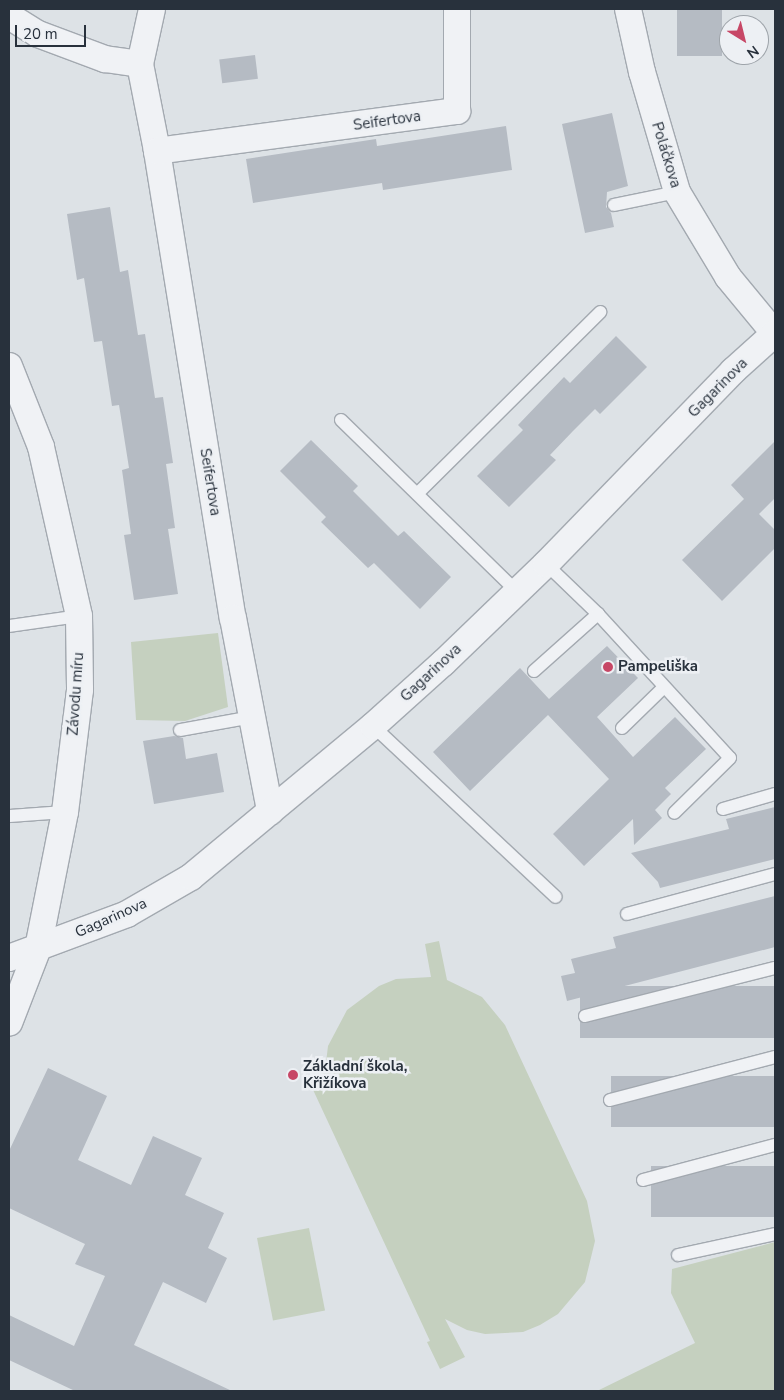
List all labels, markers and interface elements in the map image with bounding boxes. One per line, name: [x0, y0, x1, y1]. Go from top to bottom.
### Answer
scale bar: [18, 15, 89, 47]
north arrow: [719, 15, 769, 65]
text: 20 m: [23, 24, 58, 44]
text: N: [743, 41, 762, 62]
street label: Seifertova: [352, 107, 422, 135]
street label: Poláčkova: [647, 120, 685, 190]
street label: Gagarinova: [685, 355, 751, 421]
street label: Seifertova: [196, 447, 224, 517]
street label: Gagarinova: [397, 640, 465, 706]
street label: Závodu míru: [64, 652, 88, 736]
place label: Pampeliška: [618, 658, 698, 676]
marker: Pampeliška: [602, 661, 614, 673]
street label: Gagarinova: [72, 894, 150, 942]
place label: Základní škola, Křižíkova: [303, 1057, 407, 1092]
marker: Základní škola, Křižíkova: [287, 1069, 299, 1081]

